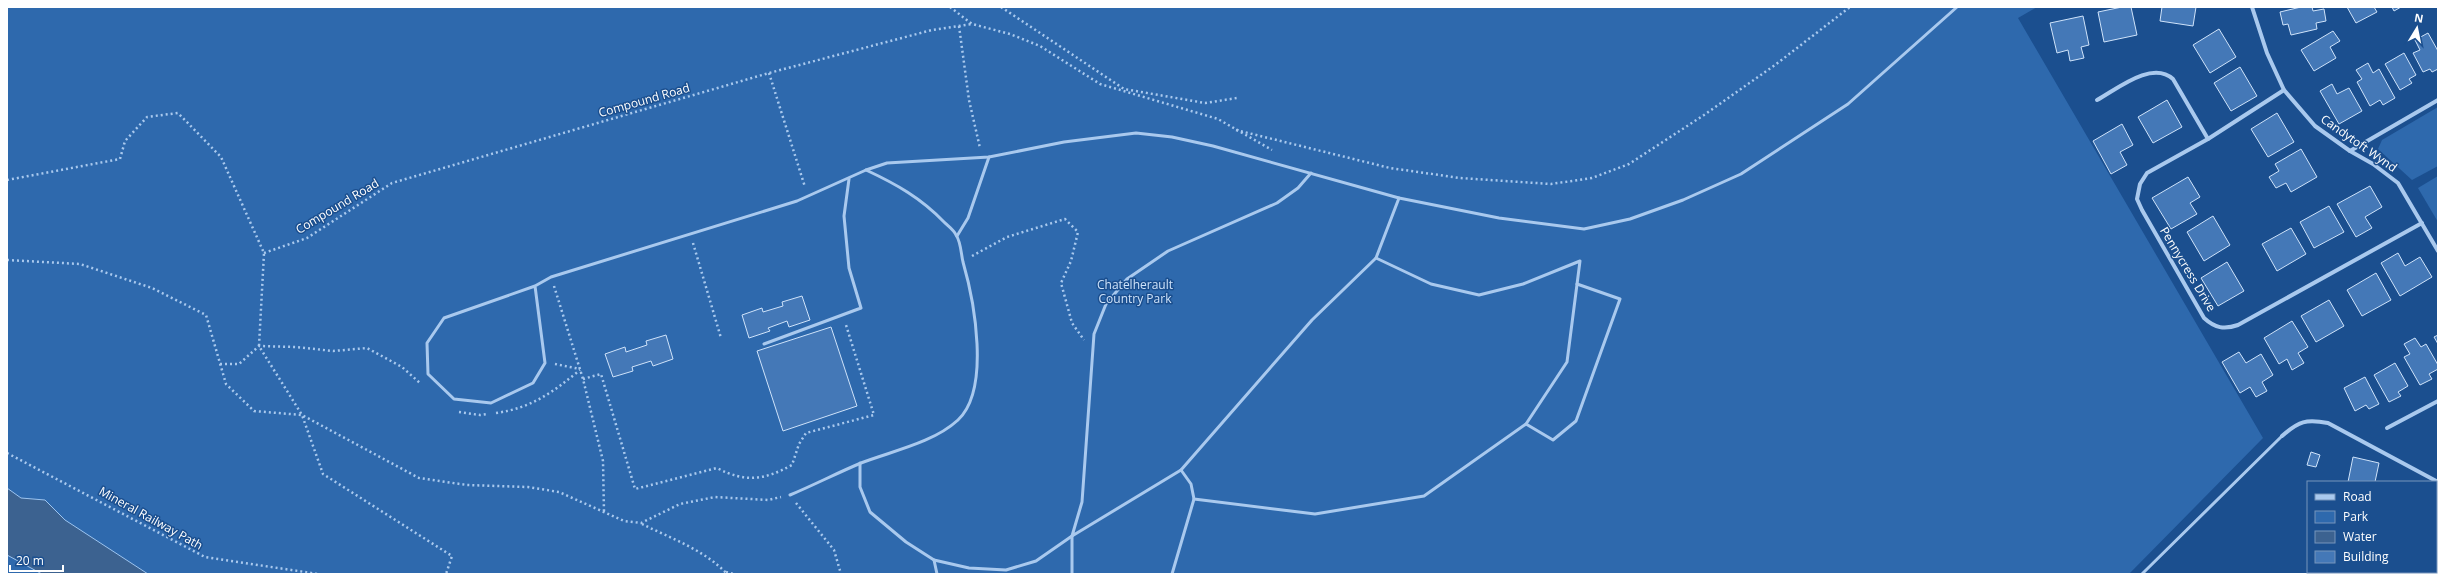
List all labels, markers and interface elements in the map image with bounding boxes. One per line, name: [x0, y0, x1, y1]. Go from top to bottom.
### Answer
north arrow: [2397, 8, 2437, 48]
text: N: [2413, 9, 2425, 26]
street label: Compound Road: [596, 79, 692, 121]
street label: Candytoft Wynd: [2317, 110, 2401, 176]
street label: Compound Road: [292, 174, 382, 238]
street label: Pennycress Drive: [2156, 223, 2220, 315]
park label: Chatelherault Country Park: [1097, 276, 1173, 307]
legend: [2307, 481, 2437, 573]
street label: Mineral Railway Path: [96, 482, 206, 554]
text: Road: [2343, 488, 2372, 505]
text: Park: [2343, 508, 2369, 525]
text: Water: [2343, 528, 2377, 545]
scale bar: [10, 547, 63, 573]
text: Building: [2343, 548, 2389, 565]
text: 20 m: [16, 552, 44, 569]

